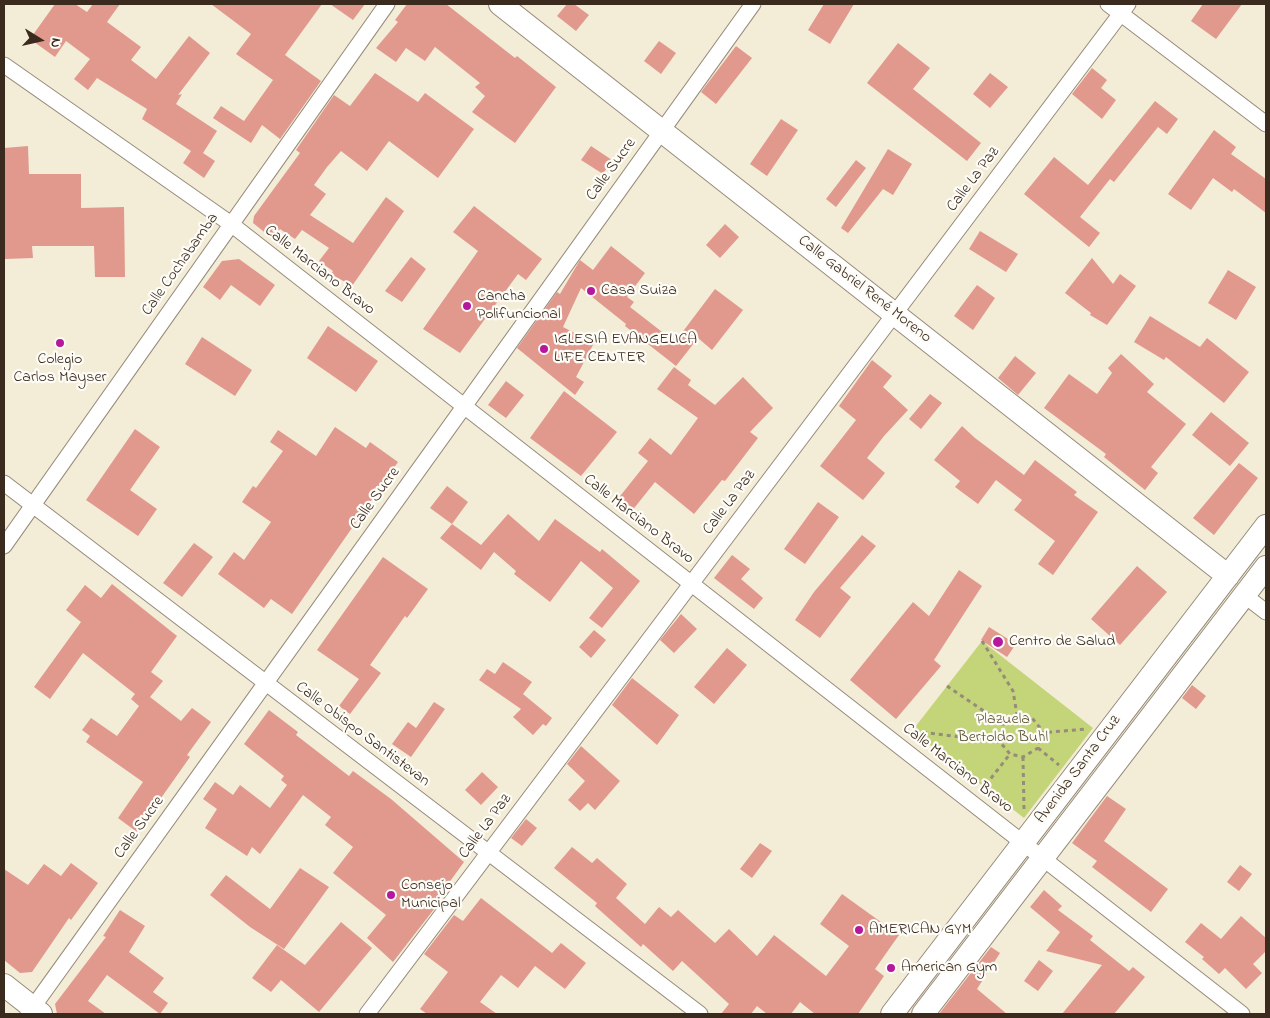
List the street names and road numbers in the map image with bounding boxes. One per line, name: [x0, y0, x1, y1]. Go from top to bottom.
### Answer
street label: Calle Sucre: [583, 135, 641, 205]
street label: Calle La Paz: [943, 144, 1005, 216]
street label: Calle Cochabamba: [138, 210, 224, 320]
street label: Calle Marciano Bravo: [260, 222, 378, 320]
street label: Calle Gabriel René Moreno: [793, 232, 935, 348]
street label: Calle Sucre: [347, 464, 405, 534]
street label: Calle La Paz: [699, 467, 761, 539]
street label: Calle Marciano Bravo: [579, 471, 697, 569]
street label: Calle Obispo Santistevan: [291, 678, 433, 792]
street label: Avenida Santa Cruz: [1032, 712, 1126, 828]
street label: Calle Marciano Bravo: [898, 720, 1016, 818]
street label: Calle La Paz: [455, 791, 517, 863]
street label: Calle Sucre: [111, 793, 169, 863]

